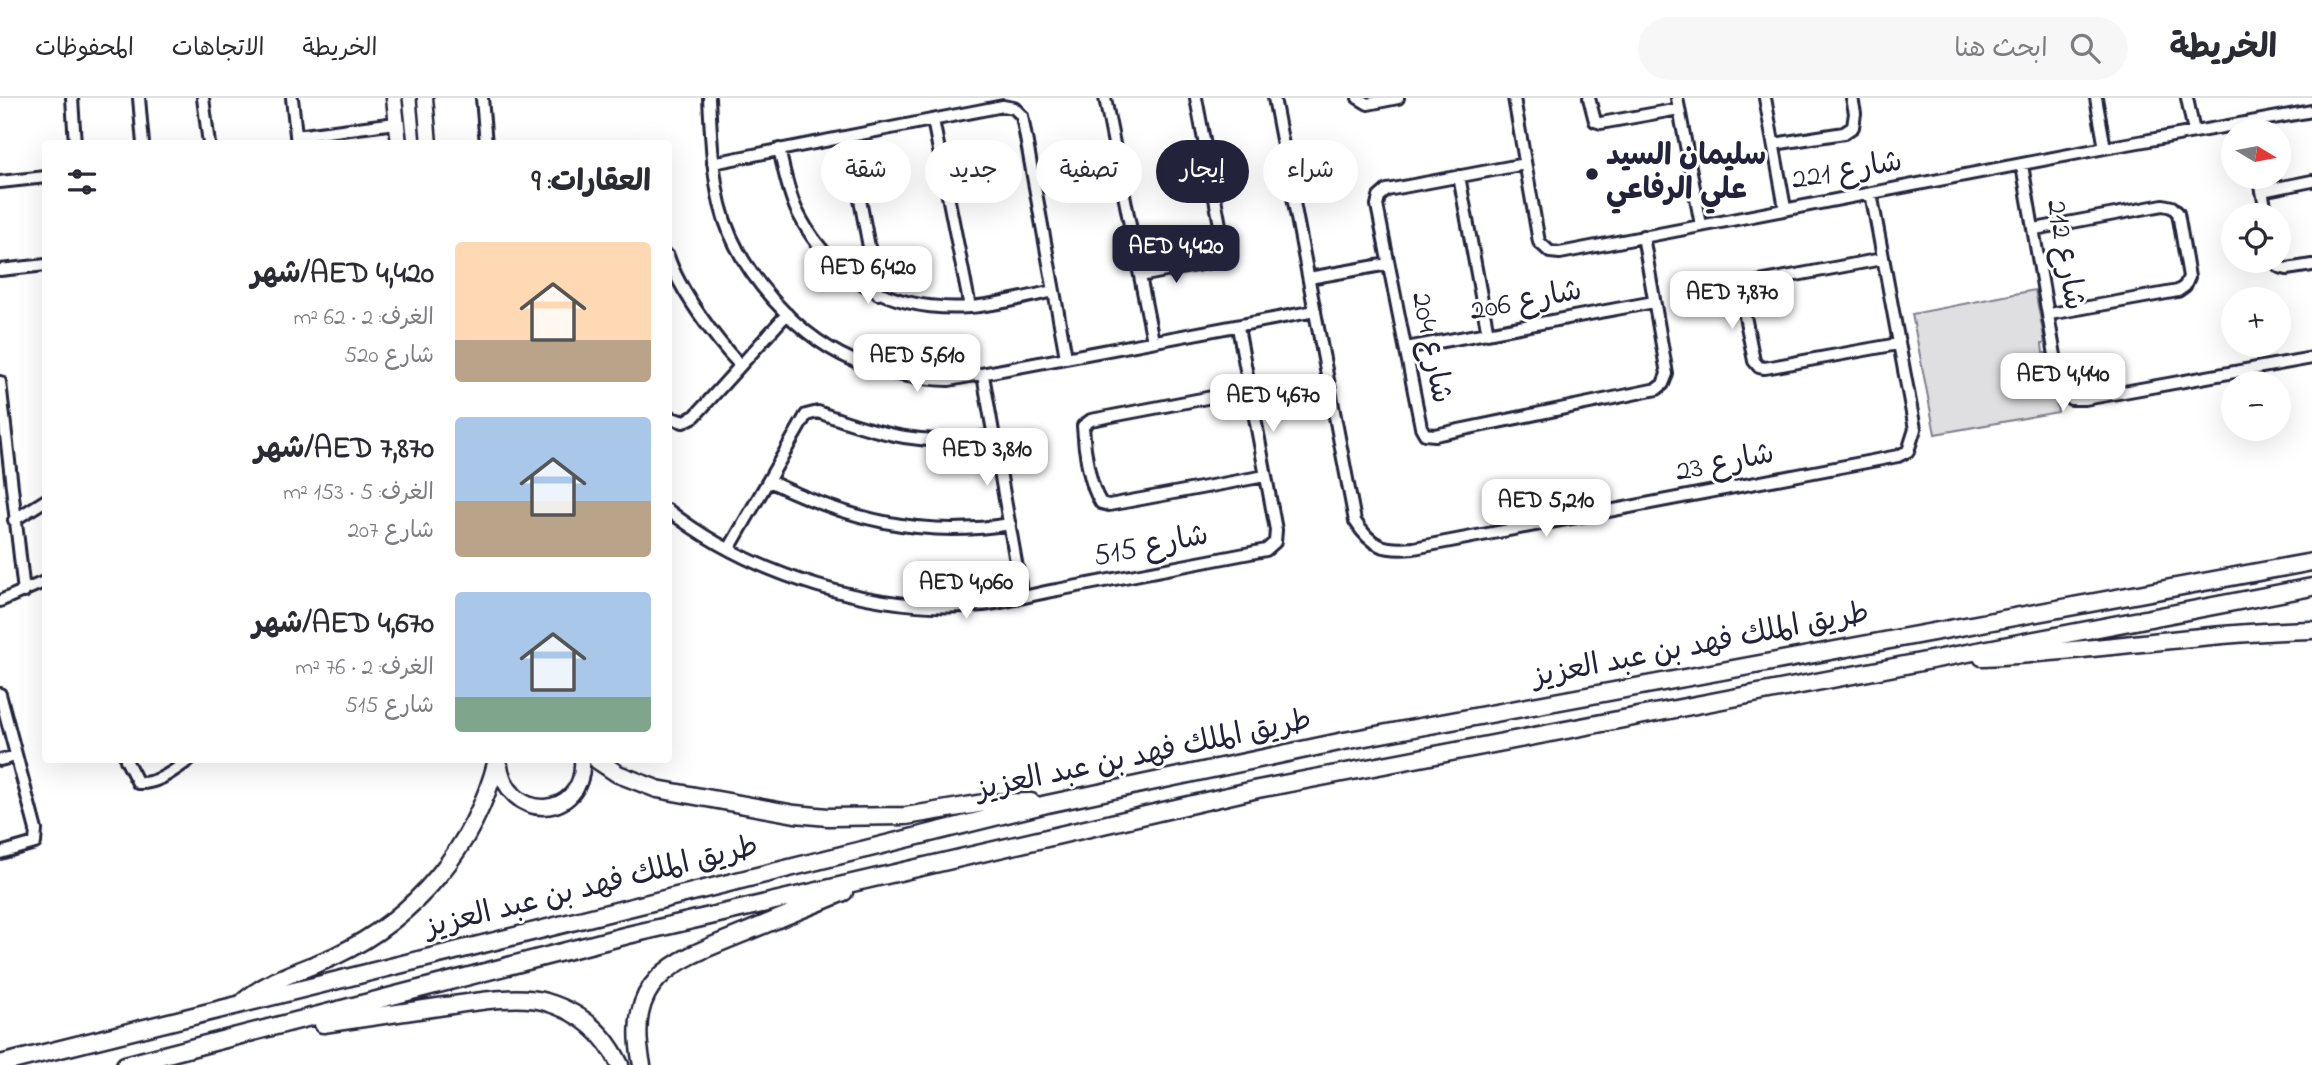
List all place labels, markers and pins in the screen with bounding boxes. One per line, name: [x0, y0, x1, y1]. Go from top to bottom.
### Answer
place label: سليمان السيد علي الرفاعي: [1606, 135, 1766, 214]
marker: سليمان السيد علي الرفاعي: [1584, 166, 1600, 182]
pin: AED 4,420: [1096, 226, 1256, 285]
pin: AED 6,420: [788, 246, 948, 306]
pin: AED 7,870: [1652, 272, 1812, 331]
pin: AED 5,610: [837, 334, 997, 394]
pin: AED 4,440: [1983, 354, 2143, 413]
pin: AED 4,670: [1193, 374, 1353, 434]
pin: AED 3,810: [907, 428, 1067, 488]
pin: AED 5,210: [1466, 480, 1626, 539]
pin: AED 4,060: [886, 561, 1046, 621]

